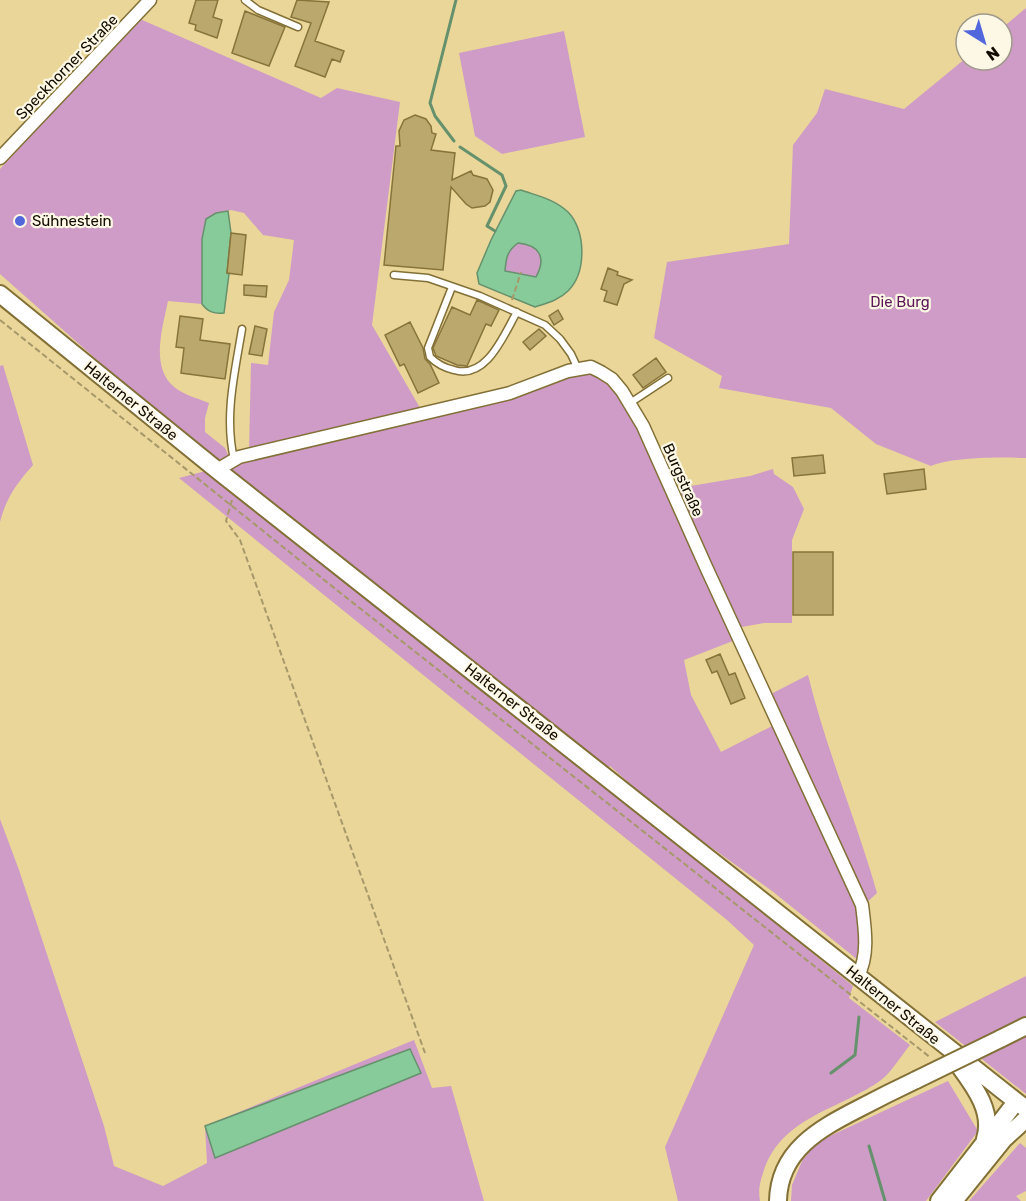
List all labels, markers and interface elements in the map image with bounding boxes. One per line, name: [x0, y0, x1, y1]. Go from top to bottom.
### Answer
street label: Speckhorner Straße: [12, 11, 122, 123]
north arrow: [954, 12, 1014, 72]
text: N: [982, 43, 1003, 65]
place label: Sühnestein: [32, 212, 112, 230]
marker: Sühnestein: [13, 214, 27, 228]
park label: Die Burg: [870, 293, 930, 311]
street label: Halterner Straße: [80, 358, 182, 444]
street label: Burgstraße: [659, 441, 707, 519]
street label: Halterner Straße: [461, 659, 563, 745]
street label: Halterner Straße: [842, 962, 944, 1048]

